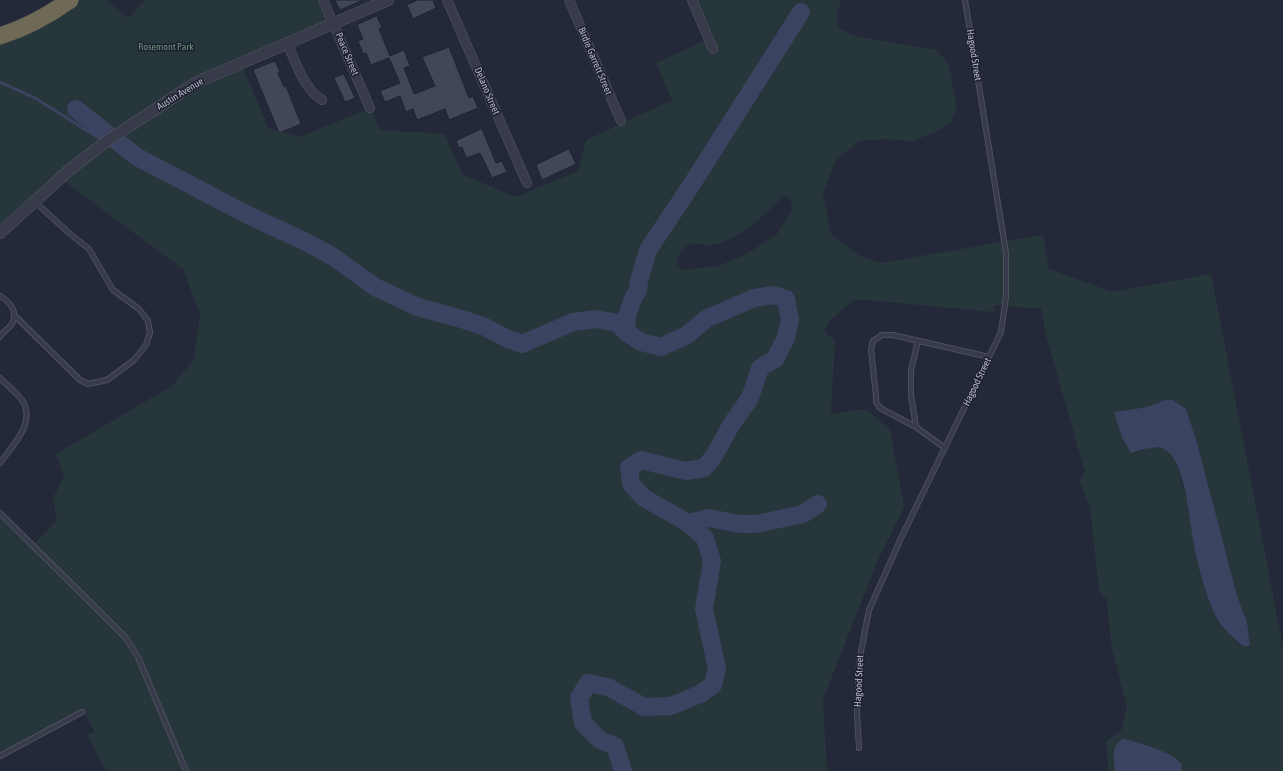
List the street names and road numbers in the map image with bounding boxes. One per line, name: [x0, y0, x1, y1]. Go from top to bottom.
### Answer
street label: Birdie Garrett Street: [575, 25, 615, 97]
street label: Hagood Street: [964, 28, 984, 82]
street label: Peace Street: [333, 31, 361, 77]
street label: Delano Street: [472, 66, 502, 116]
street label: Austin Avenue: [154, 75, 206, 113]
street label: Hagood Street: [960, 356, 994, 408]
street label: Hagood Street: [852, 655, 866, 707]

